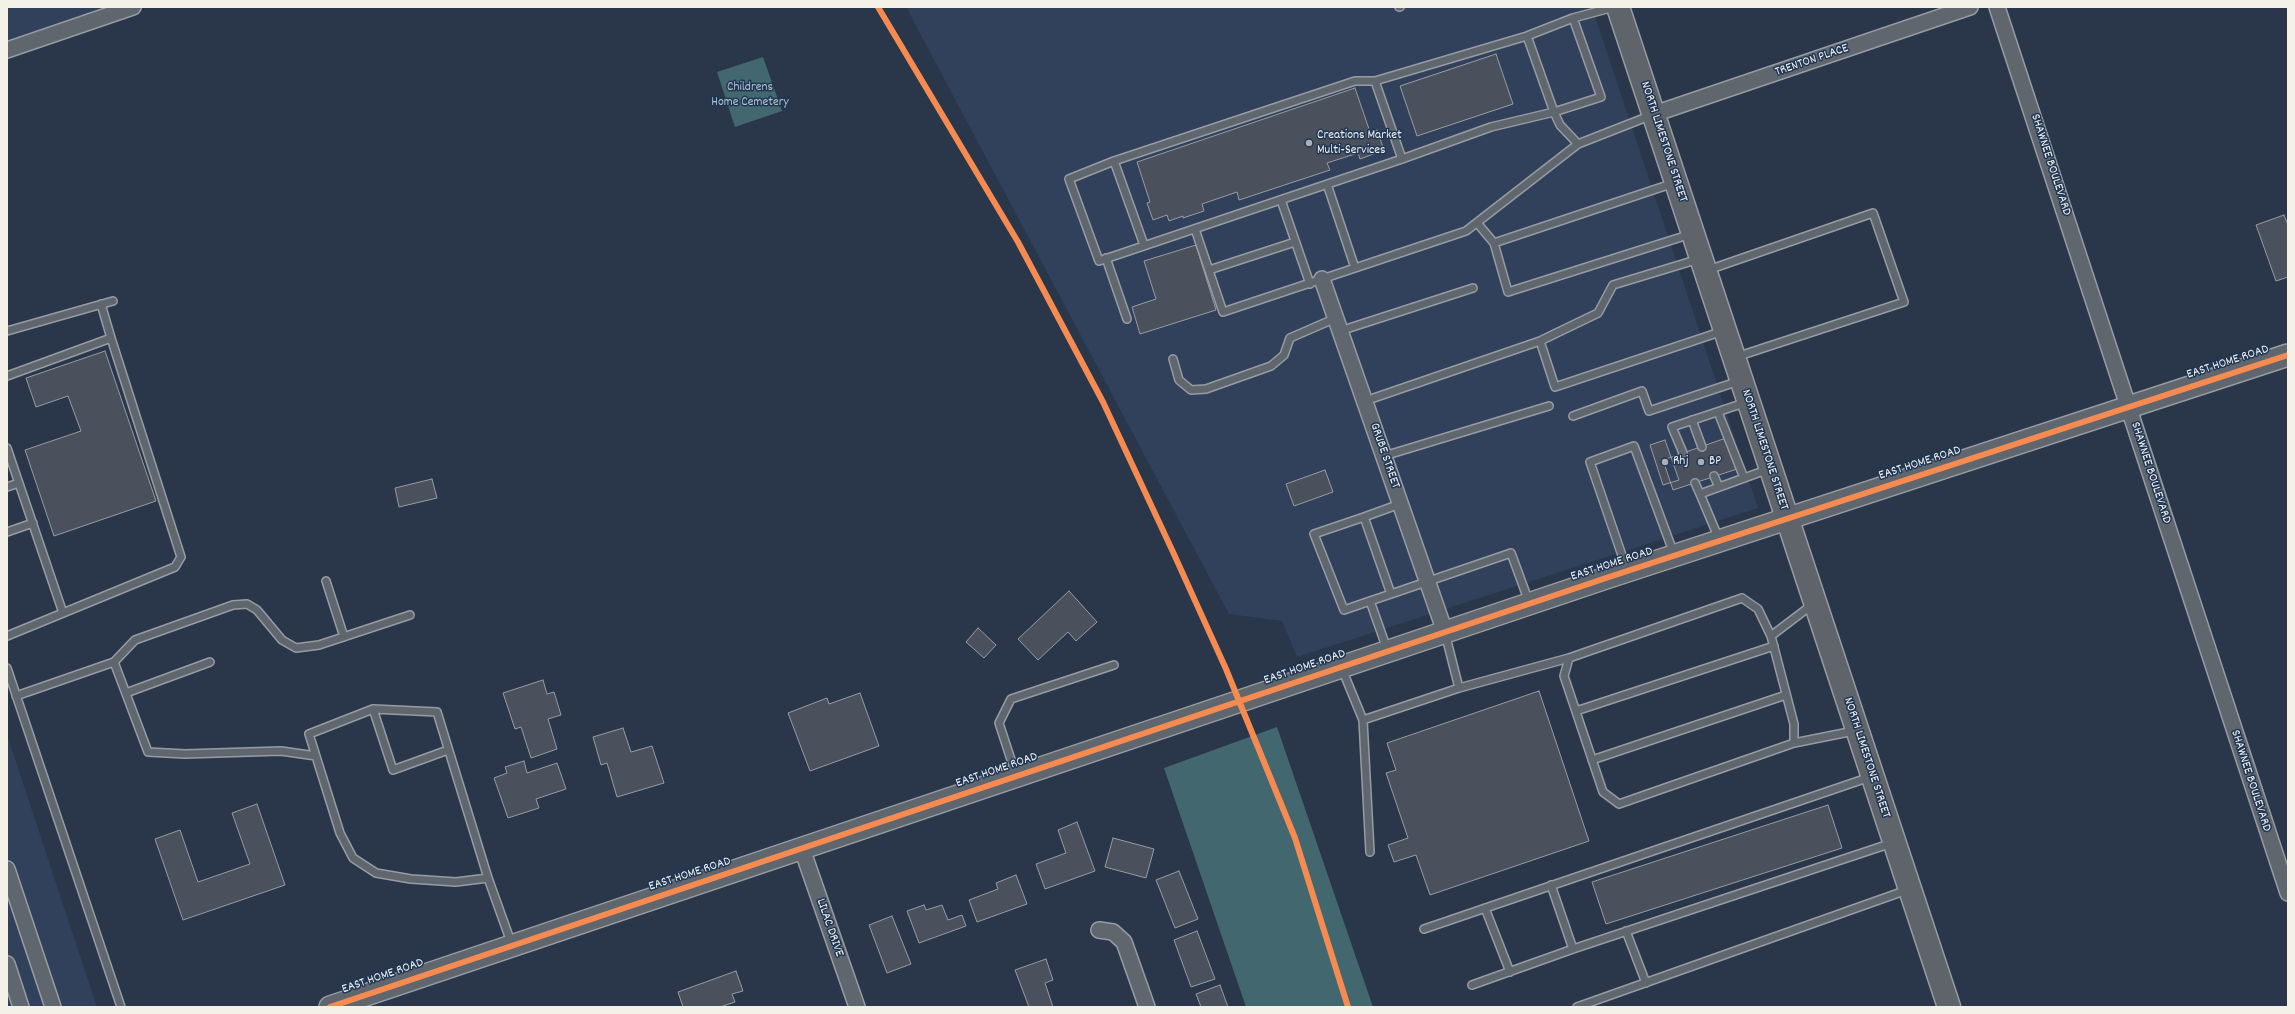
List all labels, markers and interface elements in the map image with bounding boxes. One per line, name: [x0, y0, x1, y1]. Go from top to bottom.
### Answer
street label: TRENTON PLACE: [1773, 41, 1851, 81]
park label: Childrens Home Cemetery: [711, 80, 789, 111]
street label: NORTH LIMESTONE STREET: [1636, 80, 1690, 204]
street label: SHAWNEE BOULEVARD: [2026, 112, 2074, 218]
place label: Creations Market Multi-Services: [1317, 128, 1402, 159]
marker: Creations Market Multi-Services: [1304, 138, 1314, 148]
street label: EAST HOME ROAD: [2185, 342, 2271, 384]
street label: NORTH LIMESTONE STREET: [1737, 388, 1791, 512]
street label: SHAWNEE BOULEVARD: [2126, 420, 2174, 526]
street label: GRUBE STREET: [1365, 421, 1403, 491]
street label: EAST HOME ROAD: [1877, 443, 1963, 485]
place label: Rhj: [1673, 454, 1689, 470]
place label: BP: [1709, 454, 1721, 470]
marker: Rhj: [1660, 457, 1670, 467]
marker: BP: [1696, 457, 1706, 467]
street label: EAST HOME ROAD: [1569, 544, 1655, 586]
street label: EAST HOME ROAD: [1262, 647, 1348, 689]
street label: NORTH LIMESTONE STREET: [1839, 696, 1893, 820]
street label: SHAWNEE BOULEVARD: [2226, 728, 2274, 834]
street label: EAST HOME ROAD: [954, 750, 1040, 792]
street label: EAST HOME ROAD: [647, 854, 733, 896]
street label: LILAC DRIVE: [812, 897, 846, 959]
street label: EAST HOME ROAD: [340, 956, 426, 998]

